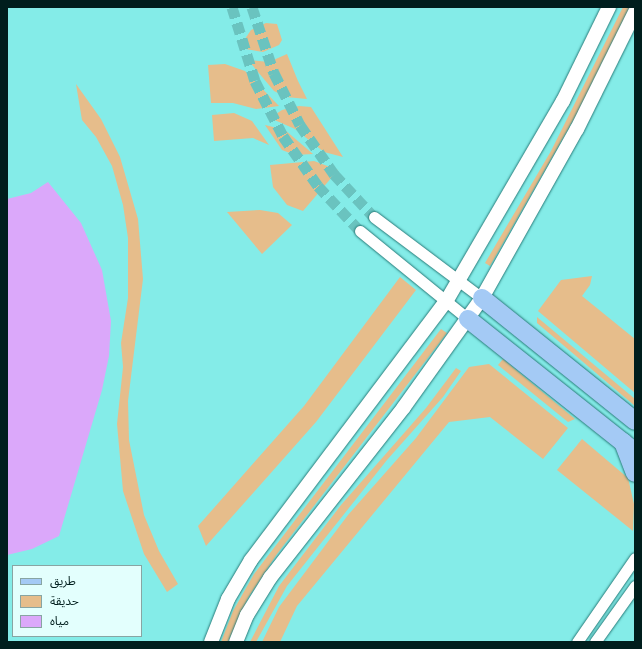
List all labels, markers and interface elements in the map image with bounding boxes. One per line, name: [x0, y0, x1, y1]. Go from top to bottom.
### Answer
legend: [12, 565, 142, 637]
text: طريق: [50, 574, 76, 588]
text: حديقة: [50, 594, 79, 608]
text: مياه: [50, 614, 69, 628]

